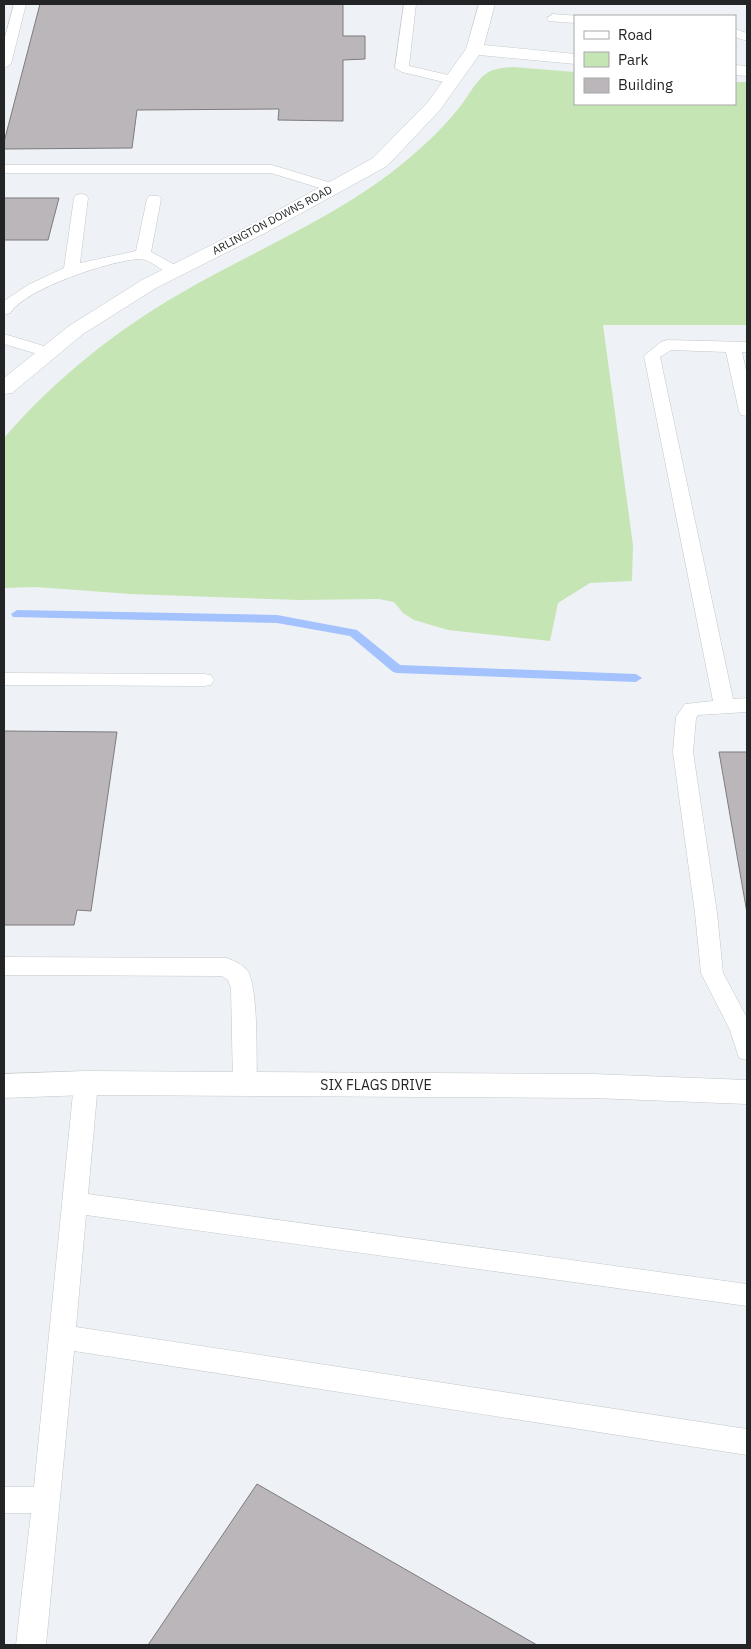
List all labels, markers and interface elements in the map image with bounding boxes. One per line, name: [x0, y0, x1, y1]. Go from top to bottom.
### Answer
legend: [574, 15, 736, 105]
text: Road: [618, 25, 653, 44]
text: Park: [618, 50, 648, 69]
text: Building: [618, 75, 673, 94]
street label: ARLINGTON DOWNS ROAD: [210, 182, 334, 258]
street label: SIX FLAGS DRIVE: [320, 1076, 432, 1094]

